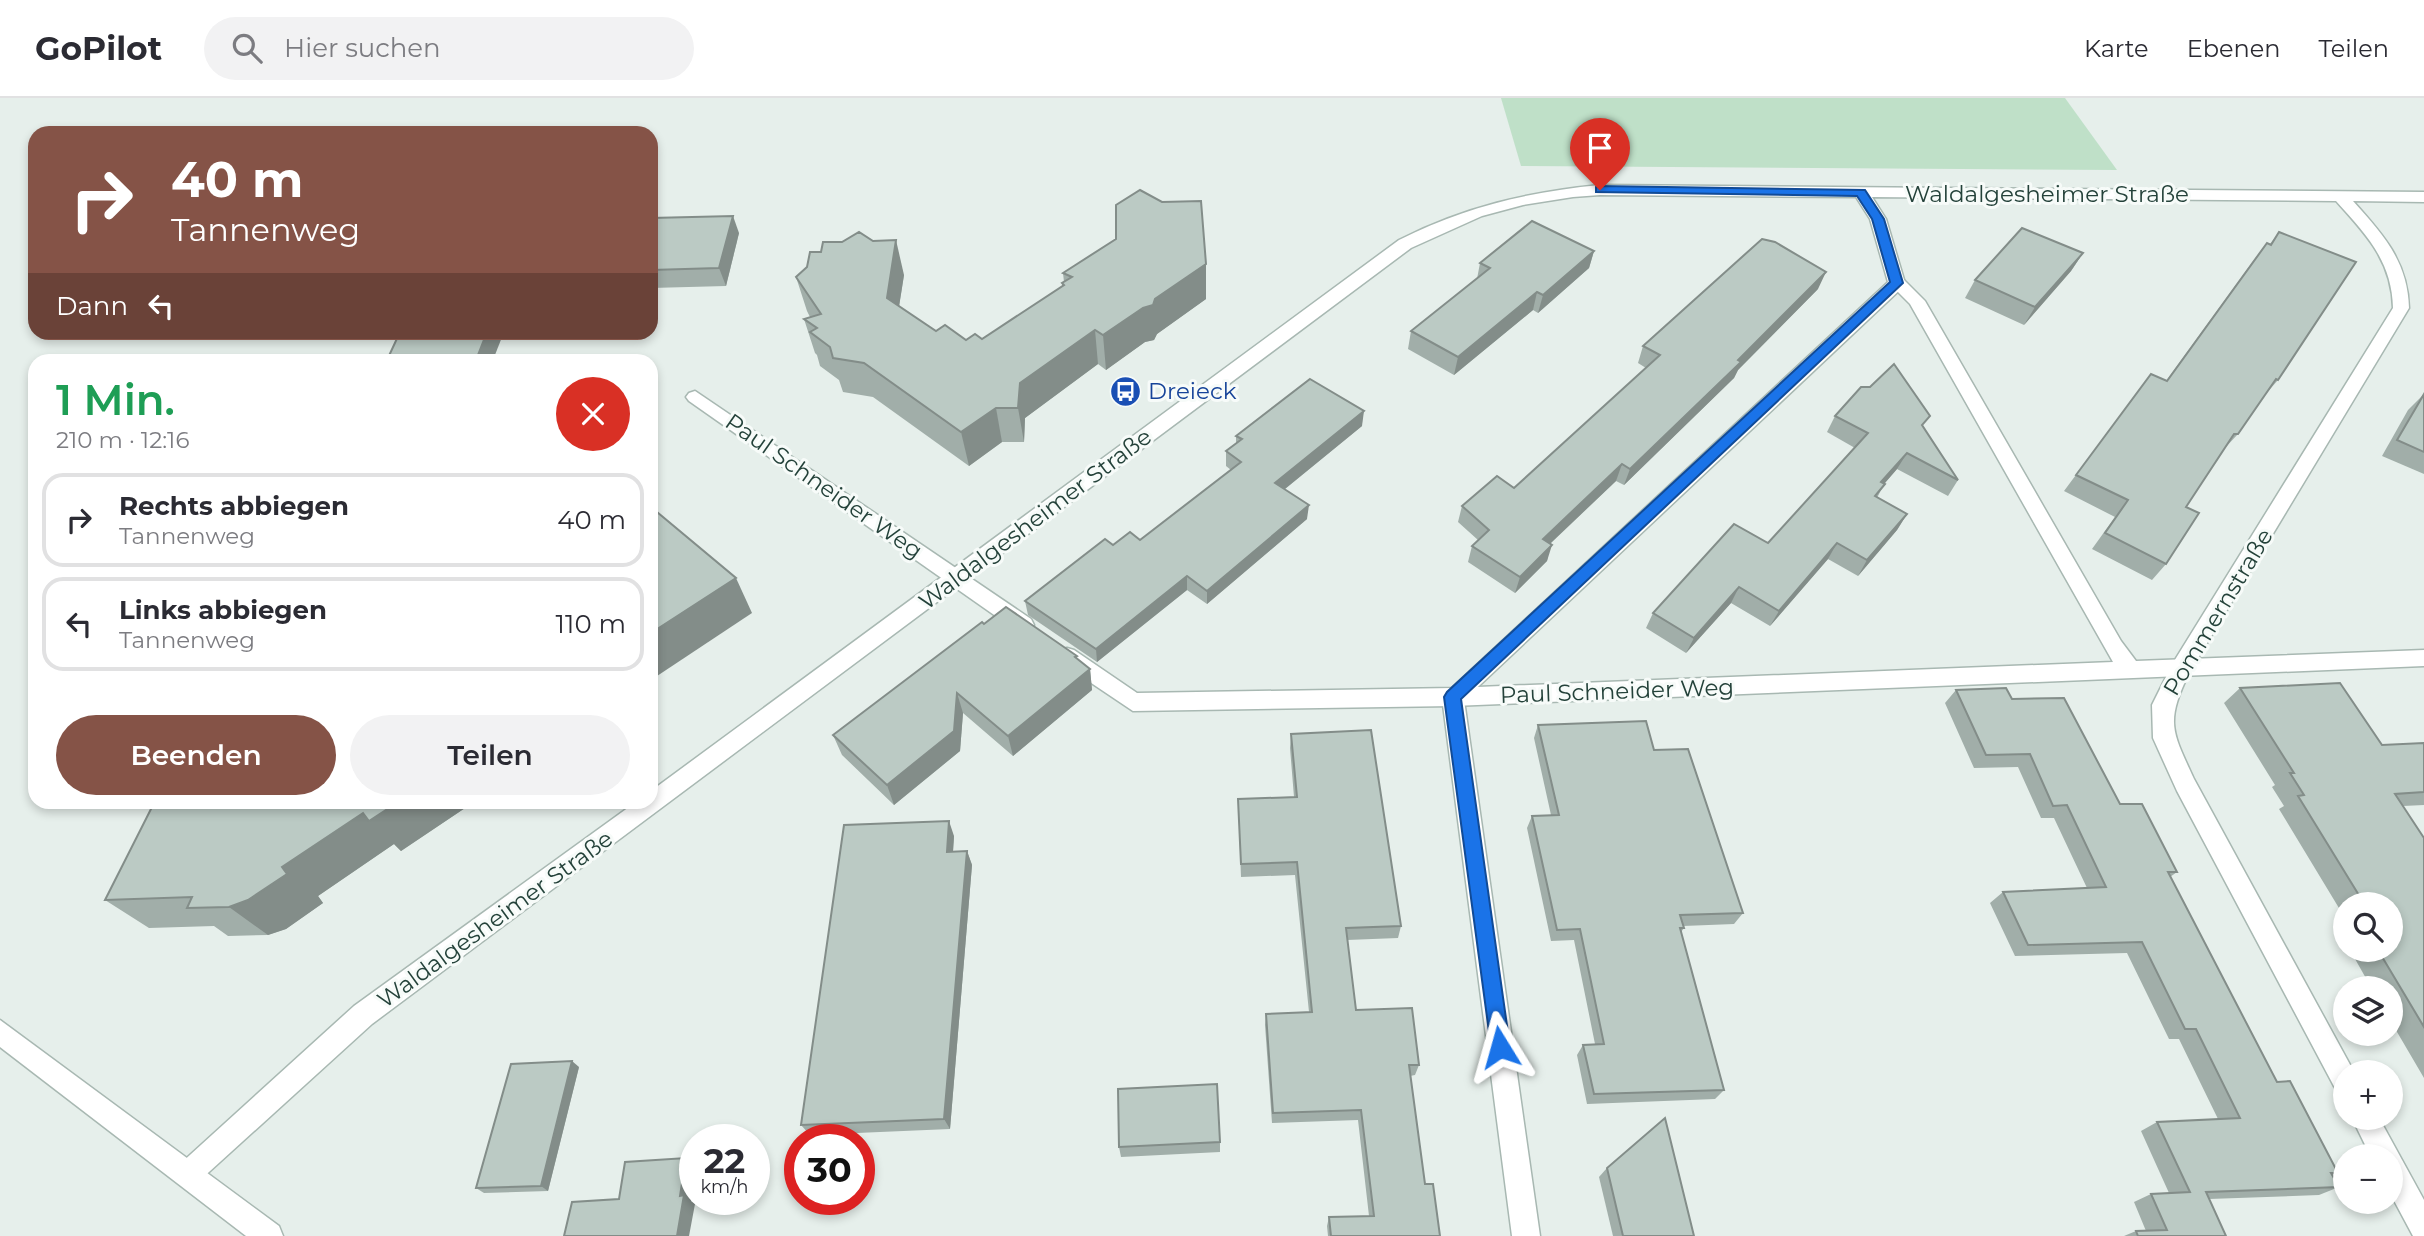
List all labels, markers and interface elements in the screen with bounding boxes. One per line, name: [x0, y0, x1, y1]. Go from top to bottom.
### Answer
search box: [204, 17, 694, 80]
text: GoPilot: [35, 28, 162, 68]
icon: search: [228, 29, 266, 67]
text: Hier suchen: [284, 32, 441, 64]
text: Karte: [2084, 34, 2149, 63]
text: Ebenen: [2187, 34, 2280, 63]
text: Teilen: [2318, 34, 2389, 63]
pin: [1570, 118, 1630, 190]
icon: arrive: [1581, 129, 1619, 167]
text: 40 m: [171, 150, 303, 209]
icon: right: [56, 154, 147, 245]
street label: Waldalgesheimer Straße: [1905, 180, 2189, 208]
text: Tannenweg: [171, 210, 360, 249]
icon: left: [142, 287, 180, 325]
text: Dann: [56, 290, 128, 322]
text: 1 Min.: [56, 374, 175, 426]
bus stop icon: Dreieck: [1108, 374, 1142, 408]
button: close: [556, 377, 630, 451]
place label: Dreieck: [1148, 377, 1237, 405]
street label: Paul Schneider Weg: [720, 407, 928, 565]
street label: Waldalgesheimer Straße: [913, 422, 1157, 616]
text: 210 m · 12:16: [56, 426, 189, 454]
text: Rechts abbiegen: [119, 490, 349, 522]
icon: right: [60, 501, 98, 539]
text: 40 m: [557, 504, 626, 536]
text: Tannenweg: [119, 522, 255, 550]
street label: Pommernstraße: [2157, 524, 2279, 700]
text: Links abbiegen: [119, 594, 327, 626]
icon: left: [60, 605, 98, 643]
text: 110 m: [556, 608, 626, 640]
text: Tannenweg: [119, 626, 255, 654]
street label: Paul Schneider Weg: [1499, 673, 1735, 709]
button: Beenden: [56, 715, 336, 795]
button: Teilen: [350, 715, 630, 795]
street label: Waldalgesheimer Straße: [372, 824, 618, 1014]
map controls: [2333, 892, 2403, 1214]
button: search: [2333, 892, 2403, 962]
button: layers: [2333, 976, 2403, 1046]
position arrow: [1463, 1010, 1537, 1084]
button: +: [2333, 1060, 2403, 1130]
speed limit sign: 30: [784, 1124, 875, 1215]
text: 22: [704, 1139, 745, 1182]
button: −: [2333, 1144, 2403, 1214]
text: km/h: [700, 1176, 749, 1198]

